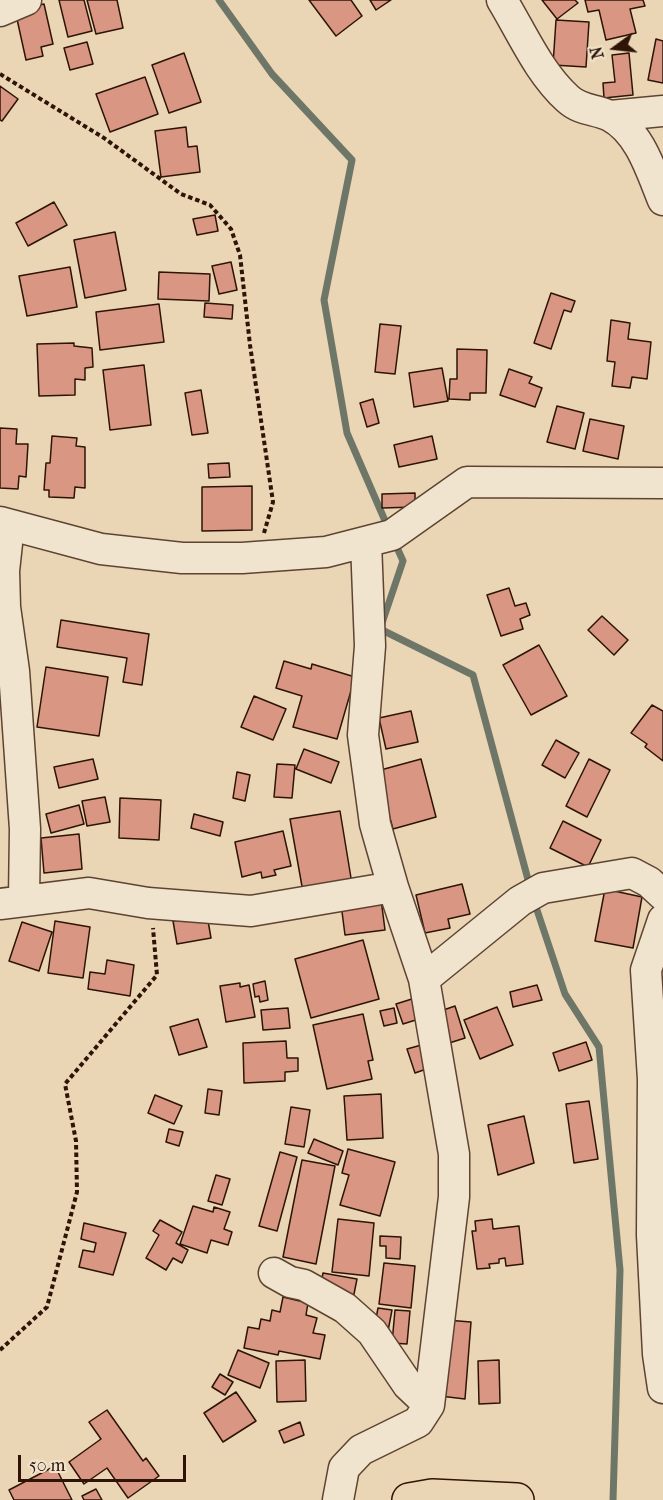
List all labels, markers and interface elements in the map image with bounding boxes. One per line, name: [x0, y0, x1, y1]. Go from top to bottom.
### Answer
north arrow: [585, 18, 645, 78]
text: N: [586, 44, 608, 61]
scale bar: [21, 1443, 189, 1481]
text: 50 m: [29, 1455, 65, 1476]

